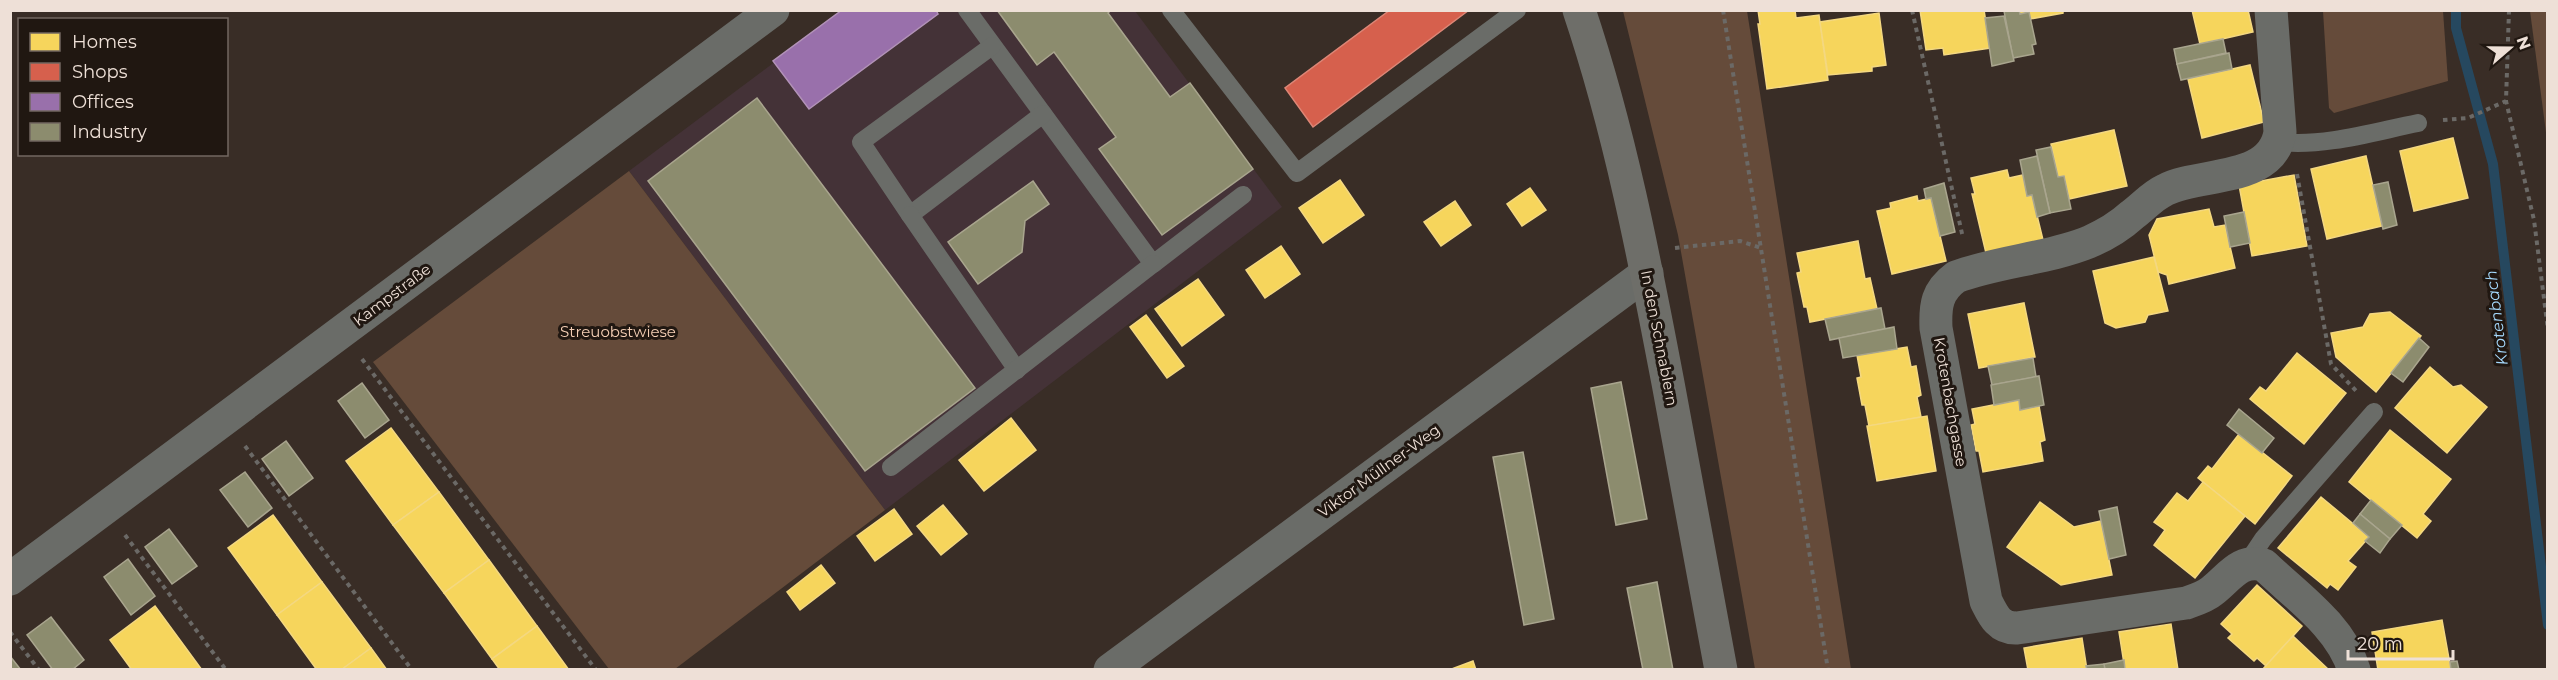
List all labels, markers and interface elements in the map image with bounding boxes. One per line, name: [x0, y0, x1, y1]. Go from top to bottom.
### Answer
legend: [18, 18, 228, 156]
north arrow: [2480, 18, 2540, 78]
text: Homes: [72, 31, 137, 53]
text: N: [2512, 34, 2535, 52]
text: Shops: [72, 61, 128, 83]
text: Offices: [72, 91, 134, 113]
text: Industry: [72, 121, 147, 143]
street label: Kampstraße: [349, 259, 434, 330]
street label: In den Schnablern: [1637, 268, 1682, 407]
water label: Krotenbach: [2481, 269, 2512, 367]
park label: Streuobstwiese: [560, 322, 676, 341]
street label: Krotenbachgasse: [1930, 336, 1971, 468]
street label: Viktor Müllner-Weg: [1314, 420, 1444, 521]
scale bar: [2348, 623, 2453, 661]
text: 20 m: [2357, 633, 2403, 655]

